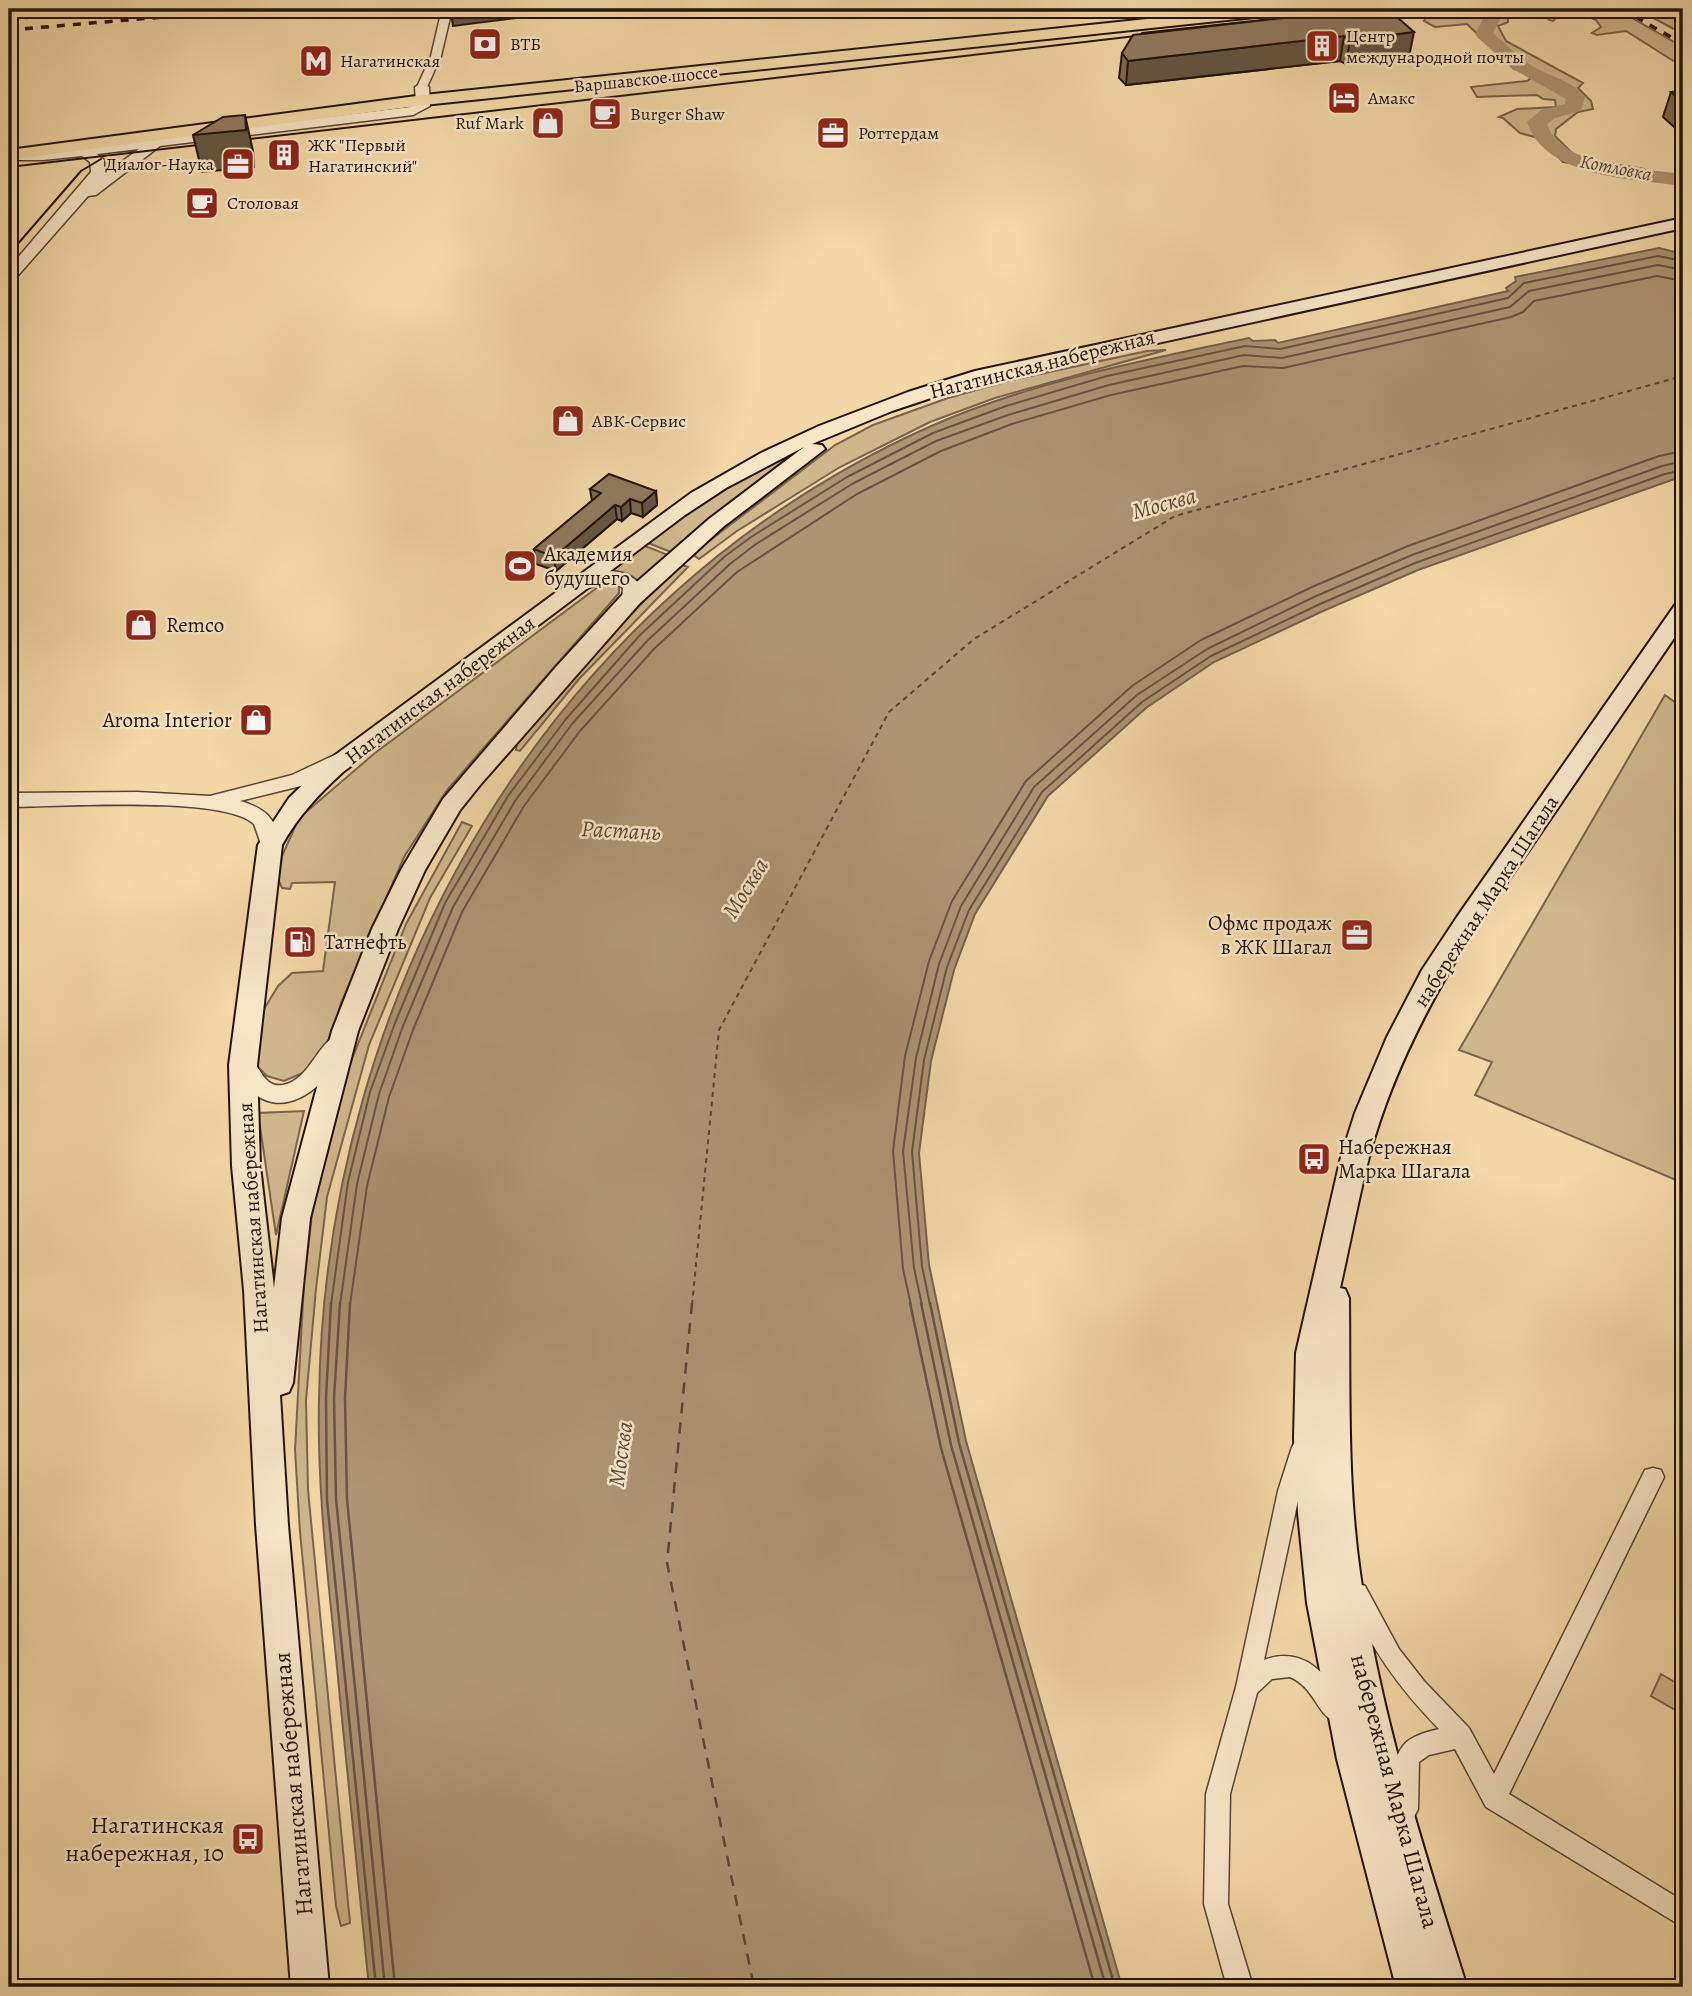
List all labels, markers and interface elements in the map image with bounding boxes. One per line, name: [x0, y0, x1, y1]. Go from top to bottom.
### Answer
place label: Центр международной почты: [1346, 24, 1524, 69]
bank icon: ВТБ: [466, 25, 504, 63]
building icon: Центр международной почты: [1303, 27, 1341, 65]
place label: ВТБ: [510, 32, 541, 56]
metro station icon: Нагатинская: [297, 42, 335, 80]
place label: Нагатинская: [340, 49, 440, 73]
street label: Варшавское шоссе: [573, 59, 719, 99]
hotel icon: Амакс: [1325, 79, 1363, 117]
place label: Амакс: [1367, 86, 1415, 110]
cafe icon: Burger Shaw: [586, 95, 624, 133]
place label: Burger Shaw: [630, 102, 725, 126]
shop icon: Ruf Mark: [529, 104, 567, 142]
place label: Ruf Mark: [455, 111, 524, 135]
office icon: Роттердам: [814, 114, 852, 152]
place label: Роттердам: [858, 121, 939, 145]
place label: ЖК "Первый Нагатинский": [308, 133, 417, 178]
building icon: ЖК "Первый Нагатинский": [265, 136, 303, 174]
office icon: Диалог-Наука: [219, 145, 257, 183]
water label: Котловка: [1578, 148, 1654, 188]
place label: Диалог-Наука: [105, 152, 215, 176]
cafe icon: Столовая: [183, 184, 221, 222]
place label: Столовая: [227, 191, 299, 215]
street label: Нагатинская набережная: [926, 322, 1158, 406]
shop icon: АВК-Сервис: [549, 402, 587, 440]
place label: АВК-Сервис: [591, 409, 686, 433]
water label: Москва: [1129, 480, 1200, 527]
place label: Академия будущего: [543, 540, 632, 592]
sports icon: Академия будущего: [501, 547, 539, 585]
shop icon: Remco: [122, 606, 160, 644]
street label: Нагатинская набережная: [339, 609, 541, 771]
place label: Remco: [166, 611, 224, 639]
shop icon: Aroma Interior: [237, 701, 275, 739]
place label: Aroma Interior: [102, 706, 232, 734]
street label: набережная Марка Шагала: [1407, 789, 1565, 1012]
water label: Растань: [580, 813, 662, 848]
water label: Москва: [715, 852, 776, 924]
place label: Офмс продаж в ЖК Шагал: [1208, 909, 1332, 961]
office icon: Офмс продаж в ЖК Шагал: [1338, 916, 1376, 954]
fuel station icon: Татнефть: [281, 923, 319, 961]
place label: Татнефть: [324, 928, 407, 956]
street label: Нагатинская набережная: [231, 1102, 275, 1334]
place label: Набережная Марка Шагала: [1338, 1133, 1471, 1185]
bus stop icon: Набережная Марка Шагала: [1295, 1140, 1333, 1178]
water label: Москва: [601, 1419, 640, 1489]
street label: набережная Марка Шагала: [1343, 1650, 1447, 1932]
street label: Нагатинская набережная: [266, 1651, 320, 1917]
place label: Нагатинская набережная, 10: [65, 1809, 224, 1869]
bus stop icon: Нагатинская набережная, 10: [229, 1820, 267, 1858]

